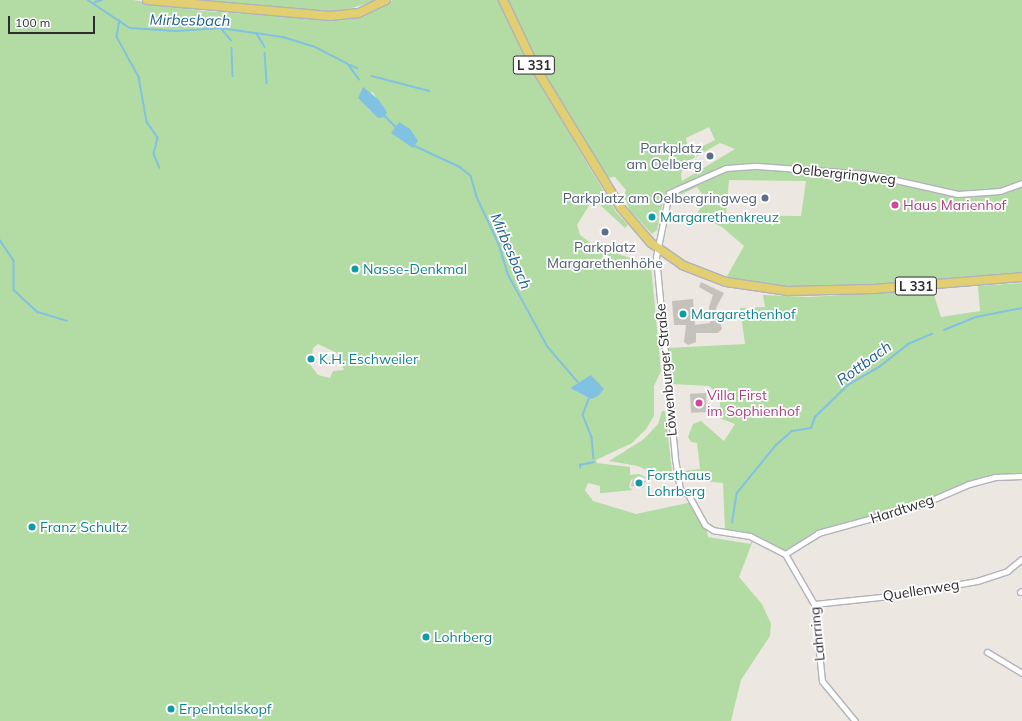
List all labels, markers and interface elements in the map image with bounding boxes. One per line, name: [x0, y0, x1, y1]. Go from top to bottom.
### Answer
scale bar: [10, 8, 97, 34]
water label: Mirbesbach: [149, 10, 231, 30]
text: 100 m: [15, 15, 50, 30]
road number: L 331: [512, 54, 556, 76]
place label: Parkplatz am Oelberg: [626, 140, 702, 172]
marker: Parkplatz am Oelberg: [705, 151, 715, 161]
street label: Oelbergringweg: [791, 160, 897, 188]
place label: Parkplatz am Oelbergringweg: [563, 190, 757, 206]
marker: Parkplatz am Oelbergringweg: [760, 193, 770, 203]
place label: Haus Marienhof: [903, 197, 1006, 213]
marker: Haus Marienhof: [890, 200, 900, 210]
place label: Margarethenkreuz: [660, 209, 779, 225]
water label: Mirbesbach: [487, 210, 535, 292]
marker: Margarethenkreuz: [647, 212, 657, 222]
marker: Parkplatz Margarethenhöhe: [600, 227, 610, 237]
place label: Parkplatz Margarethenhöhe: [547, 239, 663, 272]
place label: Nasse-Denkmal: [363, 261, 467, 277]
marker: Nasse-Denkmal: [350, 264, 360, 274]
road number: L 331: [894, 275, 938, 297]
street label: Löwenburger Straße: [652, 303, 680, 437]
place label: Margarethenhof: [691, 306, 796, 322]
marker: Margarethenhof: [678, 309, 688, 319]
water label: Rottbach: [833, 337, 895, 389]
place label: K.H. Eschweiler: [319, 351, 418, 367]
marker: K.H. Eschweiler: [306, 354, 316, 364]
place label: Villa First im Sophienhof: [707, 387, 800, 420]
marker: Villa First im Sophienhof: [694, 398, 704, 408]
place label: Forsthaus Lohrberg: [647, 467, 711, 500]
marker: Forsthaus Lohrberg: [634, 478, 644, 488]
street label: Hardtweg: [868, 491, 936, 527]
place label: Franz Schultz: [40, 519, 128, 535]
marker: Franz Schultz: [27, 522, 37, 532]
street label: Quellenweg: [882, 576, 960, 604]
street label: Lahrring: [806, 606, 828, 662]
place label: Lohrberg: [434, 629, 492, 645]
marker: Lohrberg: [421, 632, 431, 642]
place label: Erpelntalskopf: [179, 701, 272, 717]
marker: Erpelntalskopf: [166, 704, 176, 714]

